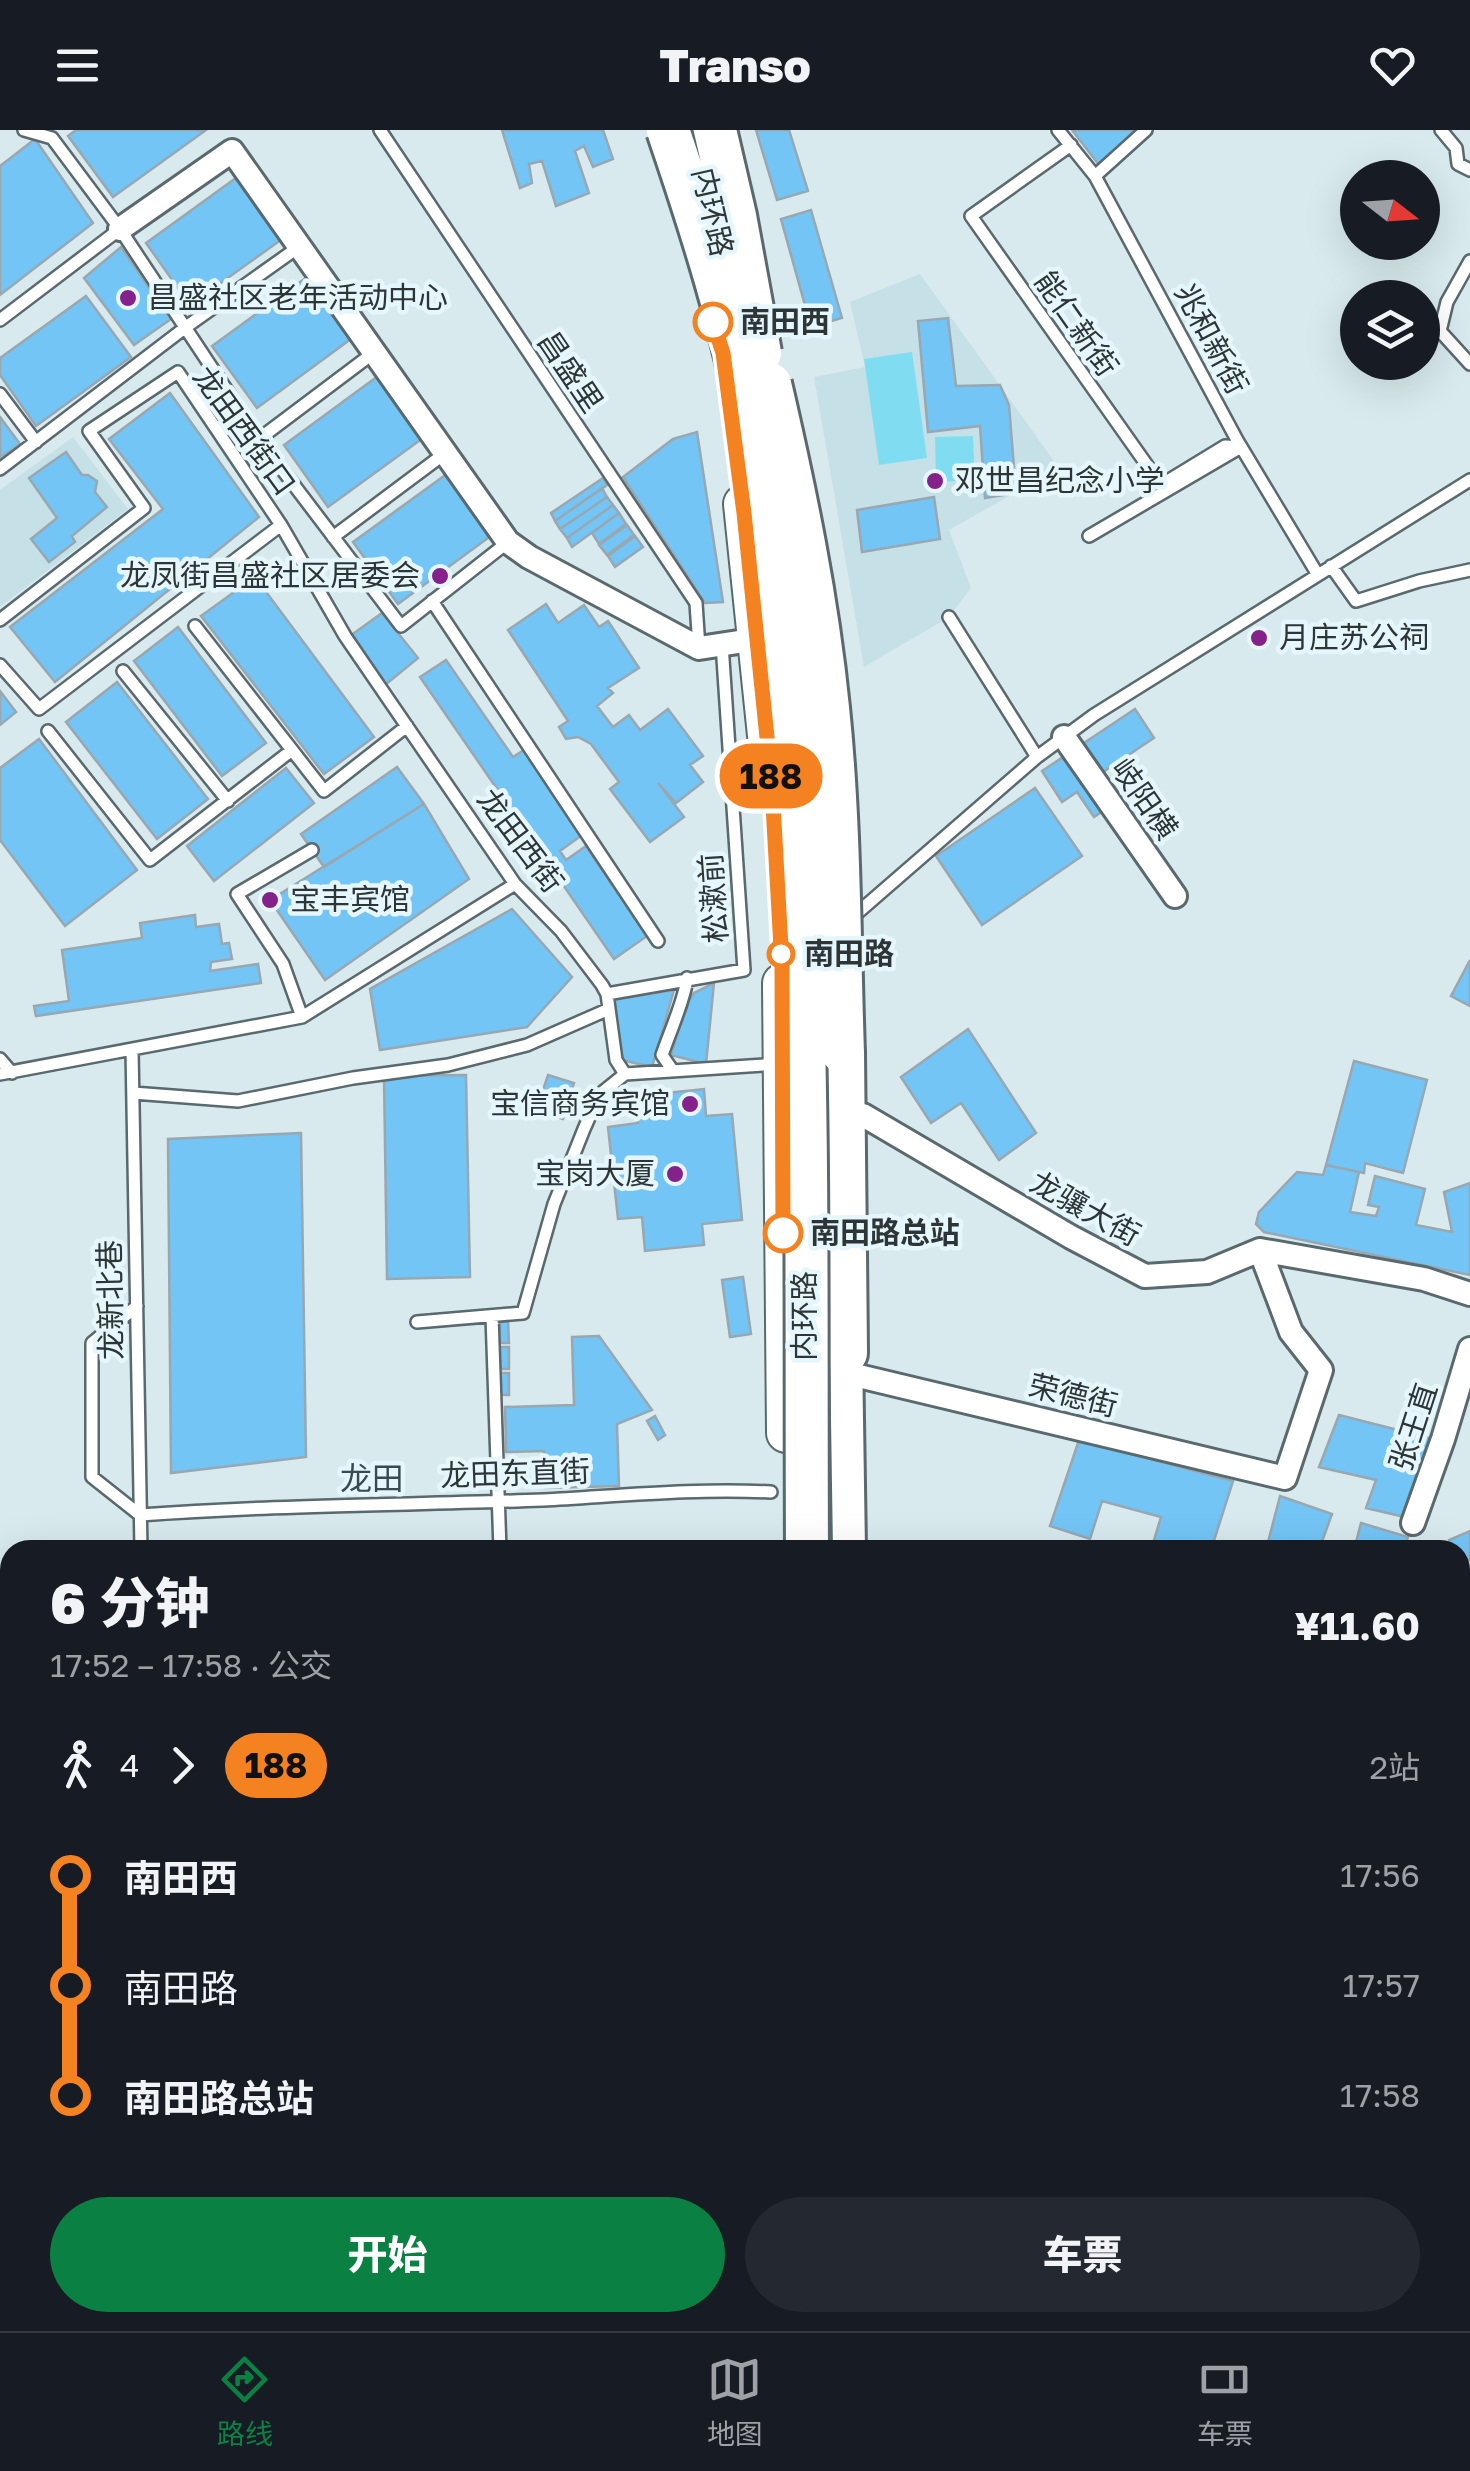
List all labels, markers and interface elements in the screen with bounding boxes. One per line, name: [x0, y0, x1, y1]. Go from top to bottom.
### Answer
icon: menu: [50, 38, 105, 93]
text: Transo: [659, 38, 811, 92]
icon: heart: [1365, 38, 1420, 93]
north arrow: [1340, 160, 1440, 260]
map controls: [1340, 160, 1440, 380]
street label: 内环路: [685, 164, 741, 260]
street label: 能仁新街: [1028, 264, 1126, 383]
street label: 兆和新街: [1168, 277, 1256, 400]
place label: 昌盛社区老年活动中心: [148, 279, 448, 315]
button: layers: [1340, 280, 1440, 380]
marker: 昌盛社区老年活动中心: [117, 287, 139, 309]
marker: 南田西: [694, 303, 732, 341]
place label: 南田西: [740, 303, 830, 339]
street label: 昌盛里: [531, 324, 611, 419]
street label: 龙田西街口: [186, 359, 303, 502]
place label: 邓世昌纪念小学: [955, 462, 1165, 498]
marker: 邓世昌纪念小学: [924, 470, 946, 492]
place label: 龙凤街昌盛社区居委会: [120, 557, 420, 593]
marker: 龙凤街昌盛社区居委会: [429, 565, 451, 587]
place label: 月庄苏公祠: [1279, 619, 1429, 655]
marker: 月庄苏公祠: [1248, 627, 1270, 649]
line badge: 188: [714, 744, 828, 808]
street label: 岐阳横: [1104, 751, 1185, 846]
text: 188: [740, 755, 802, 797]
street label: 龙田西街: [470, 782, 571, 899]
street label: 松漱前: [692, 852, 734, 944]
place label: 宝丰宾馆: [290, 881, 410, 917]
marker: 宝丰宾馆: [259, 889, 281, 911]
place label: 南田路: [804, 935, 894, 971]
marker: 南田路: [768, 941, 794, 967]
place label: 宝信商务宾馆: [490, 1085, 670, 1121]
marker: 宝信商务宾馆: [679, 1093, 701, 1115]
place label: 宝岗大厦: [535, 1155, 655, 1191]
marker: 宝岗大厦: [664, 1163, 686, 1185]
street label: 龙骧大街: [1024, 1163, 1147, 1253]
marker: 南田路总站: [764, 1214, 802, 1252]
place label: 南田路总站: [810, 1214, 960, 1250]
street label: 龙新北巷: [91, 1240, 129, 1360]
street label: 内环路: [786, 1271, 822, 1361]
street label: 荣德街: [1025, 1367, 1121, 1423]
street label: 张王直: [1382, 1378, 1444, 1475]
street label: 龙田东直街: [439, 1452, 591, 1494]
district label: 龙田: [340, 1459, 404, 1497]
text: 6 分钟: [50, 1569, 210, 1635]
text: ¥11.60: [1295, 1603, 1420, 1648]
text: 17:52 – 17:58 · 公交: [50, 1646, 332, 1684]
icon: walk: [50, 1738, 105, 1793]
icon: forward: [155, 1738, 210, 1793]
text: 188: [245, 1744, 307, 1786]
text: 4: [120, 1746, 140, 1784]
text: 2站: [1369, 1748, 1420, 1786]
text: 南田西: [124, 1855, 238, 1900]
text: 17:56: [1340, 1856, 1420, 1894]
text: 南田路: [124, 1965, 238, 2010]
text: 17:57: [1342, 1966, 1420, 2004]
text: 南田路总站: [124, 2075, 314, 2120]
text: 17:58: [1340, 2076, 1420, 2114]
button: 开始: [50, 2197, 725, 2312]
button: 车票: [745, 2197, 1420, 2312]
tab: 路线: [217, 2352, 273, 2452]
tab: 地图: [707, 2352, 763, 2452]
tab: 车票: [1197, 2352, 1253, 2452]

